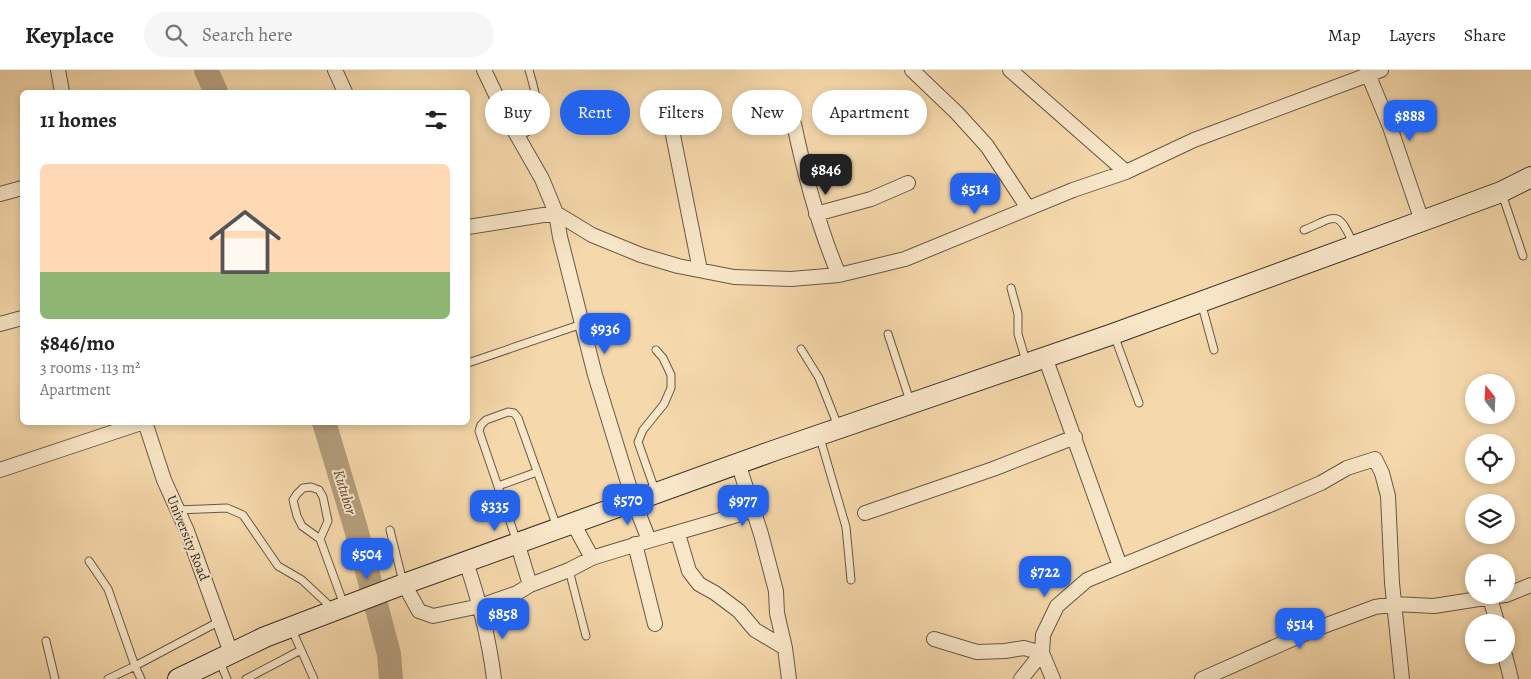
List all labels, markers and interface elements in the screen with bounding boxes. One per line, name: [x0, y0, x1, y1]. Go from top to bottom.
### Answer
search box: [144, 12, 494, 57]
text: Keyplace: [25, 19, 114, 51]
icon: search: [162, 21, 190, 49]
text: Search here: [202, 22, 292, 48]
text: Map: [1328, 23, 1361, 47]
text: Layers: [1389, 23, 1436, 47]
text: Share: [1464, 23, 1506, 47]
chip: Buy: [485, 90, 550, 135]
chip: Rent: [560, 90, 630, 135]
chip: Filters: [640, 90, 722, 135]
chip: New: [732, 90, 802, 135]
chip: Apartment: [812, 90, 927, 135]
pin: $888: [1380, 100, 1440, 142]
text: $888: [1395, 105, 1425, 127]
text: 11 homes: [40, 106, 117, 134]
icon: filters: [422, 106, 450, 134]
pin: $846: [796, 154, 856, 196]
text: $846: [811, 159, 841, 181]
pin: $514: [945, 172, 1005, 215]
text: $514: [961, 178, 989, 200]
icon: home: [200, 197, 290, 287]
pin: $936: [575, 312, 635, 355]
text: $936: [590, 318, 620, 340]
text: $846/mo: [40, 329, 115, 357]
text: 3 rooms · 113 m²: [40, 357, 140, 379]
north arrow: [1465, 374, 1515, 424]
map controls: [1465, 374, 1515, 664]
text: Apartment: [40, 379, 111, 401]
button: locate: [1465, 434, 1515, 484]
water label: Kutubor: [329, 467, 361, 518]
pin: $570: [598, 484, 658, 526]
pin: $977: [713, 484, 773, 527]
text: $570: [613, 489, 643, 511]
pin: $335: [465, 490, 525, 532]
text: $977: [729, 490, 757, 512]
street label: University Road: [162, 492, 214, 584]
button: layers: [1465, 494, 1515, 544]
text: $335: [481, 495, 509, 517]
pin: $504: [337, 538, 397, 580]
text: $504: [352, 543, 382, 565]
button: +: [1465, 554, 1515, 604]
pin: $722: [1015, 556, 1075, 598]
text: $722: [1030, 561, 1060, 583]
pin: $858: [473, 598, 533, 640]
text: $858: [488, 603, 518, 625]
pin: $514: [1270, 608, 1330, 650]
text: $514: [1286, 613, 1314, 635]
button: −: [1465, 614, 1515, 664]

